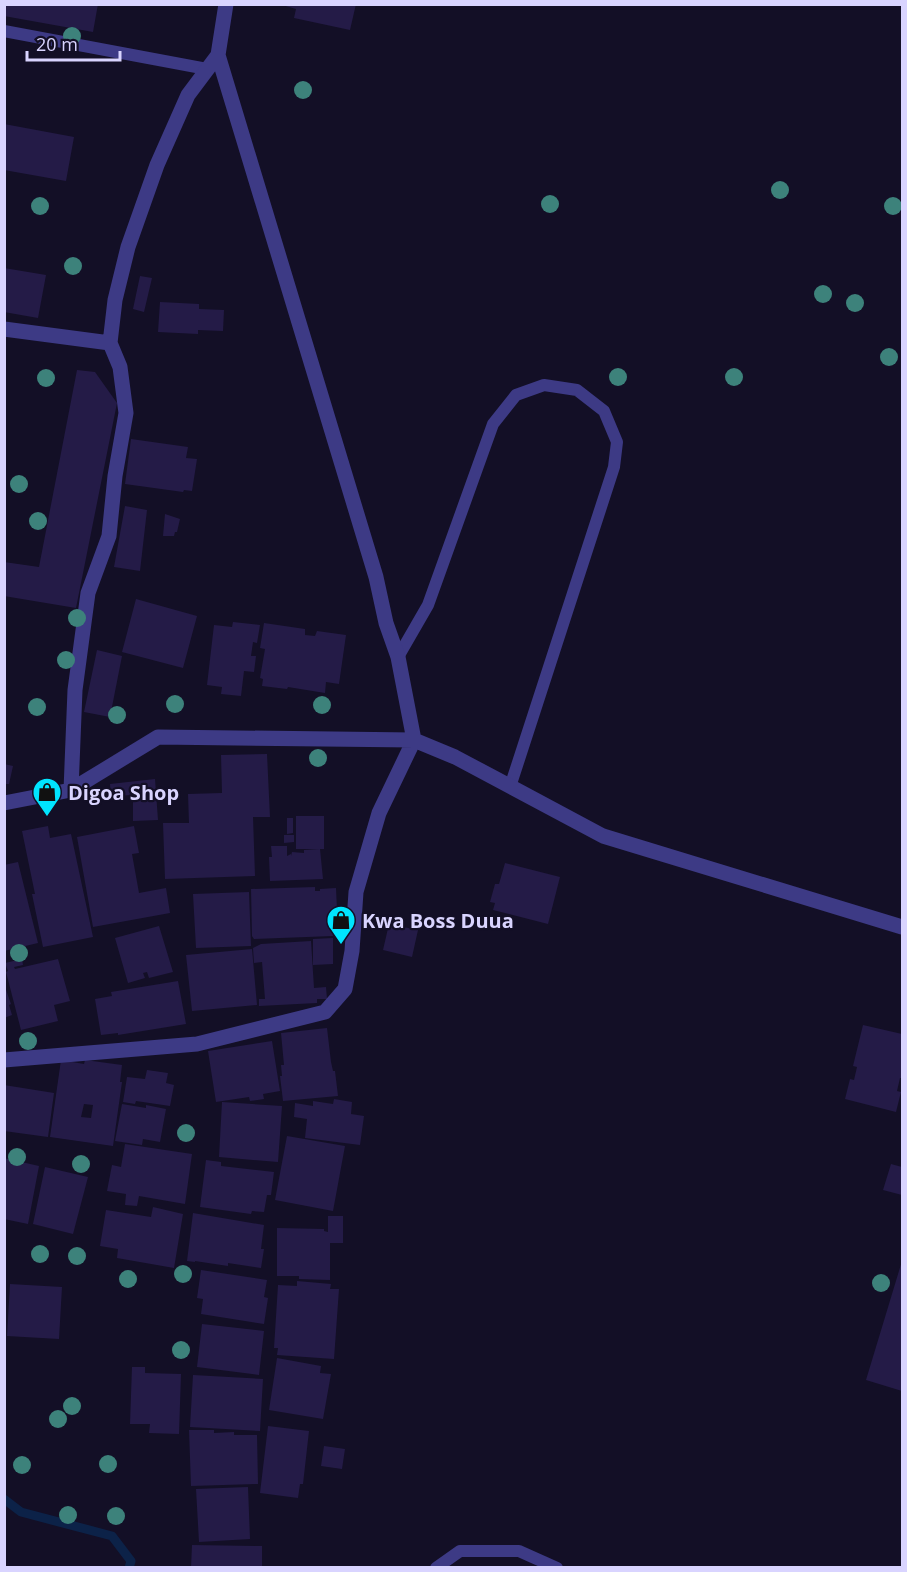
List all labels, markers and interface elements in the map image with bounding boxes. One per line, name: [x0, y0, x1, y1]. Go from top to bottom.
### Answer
scale bar: [27, 24, 120, 62]
text: 20 m: [36, 32, 78, 56]
shop icon: Digoa Shop: [31, 776, 63, 818]
place label: Digoa Shop: [68, 779, 179, 806]
shop icon: Kwa Boss Duua: [325, 904, 357, 946]
place label: Kwa Boss Duua: [362, 907, 514, 934]

